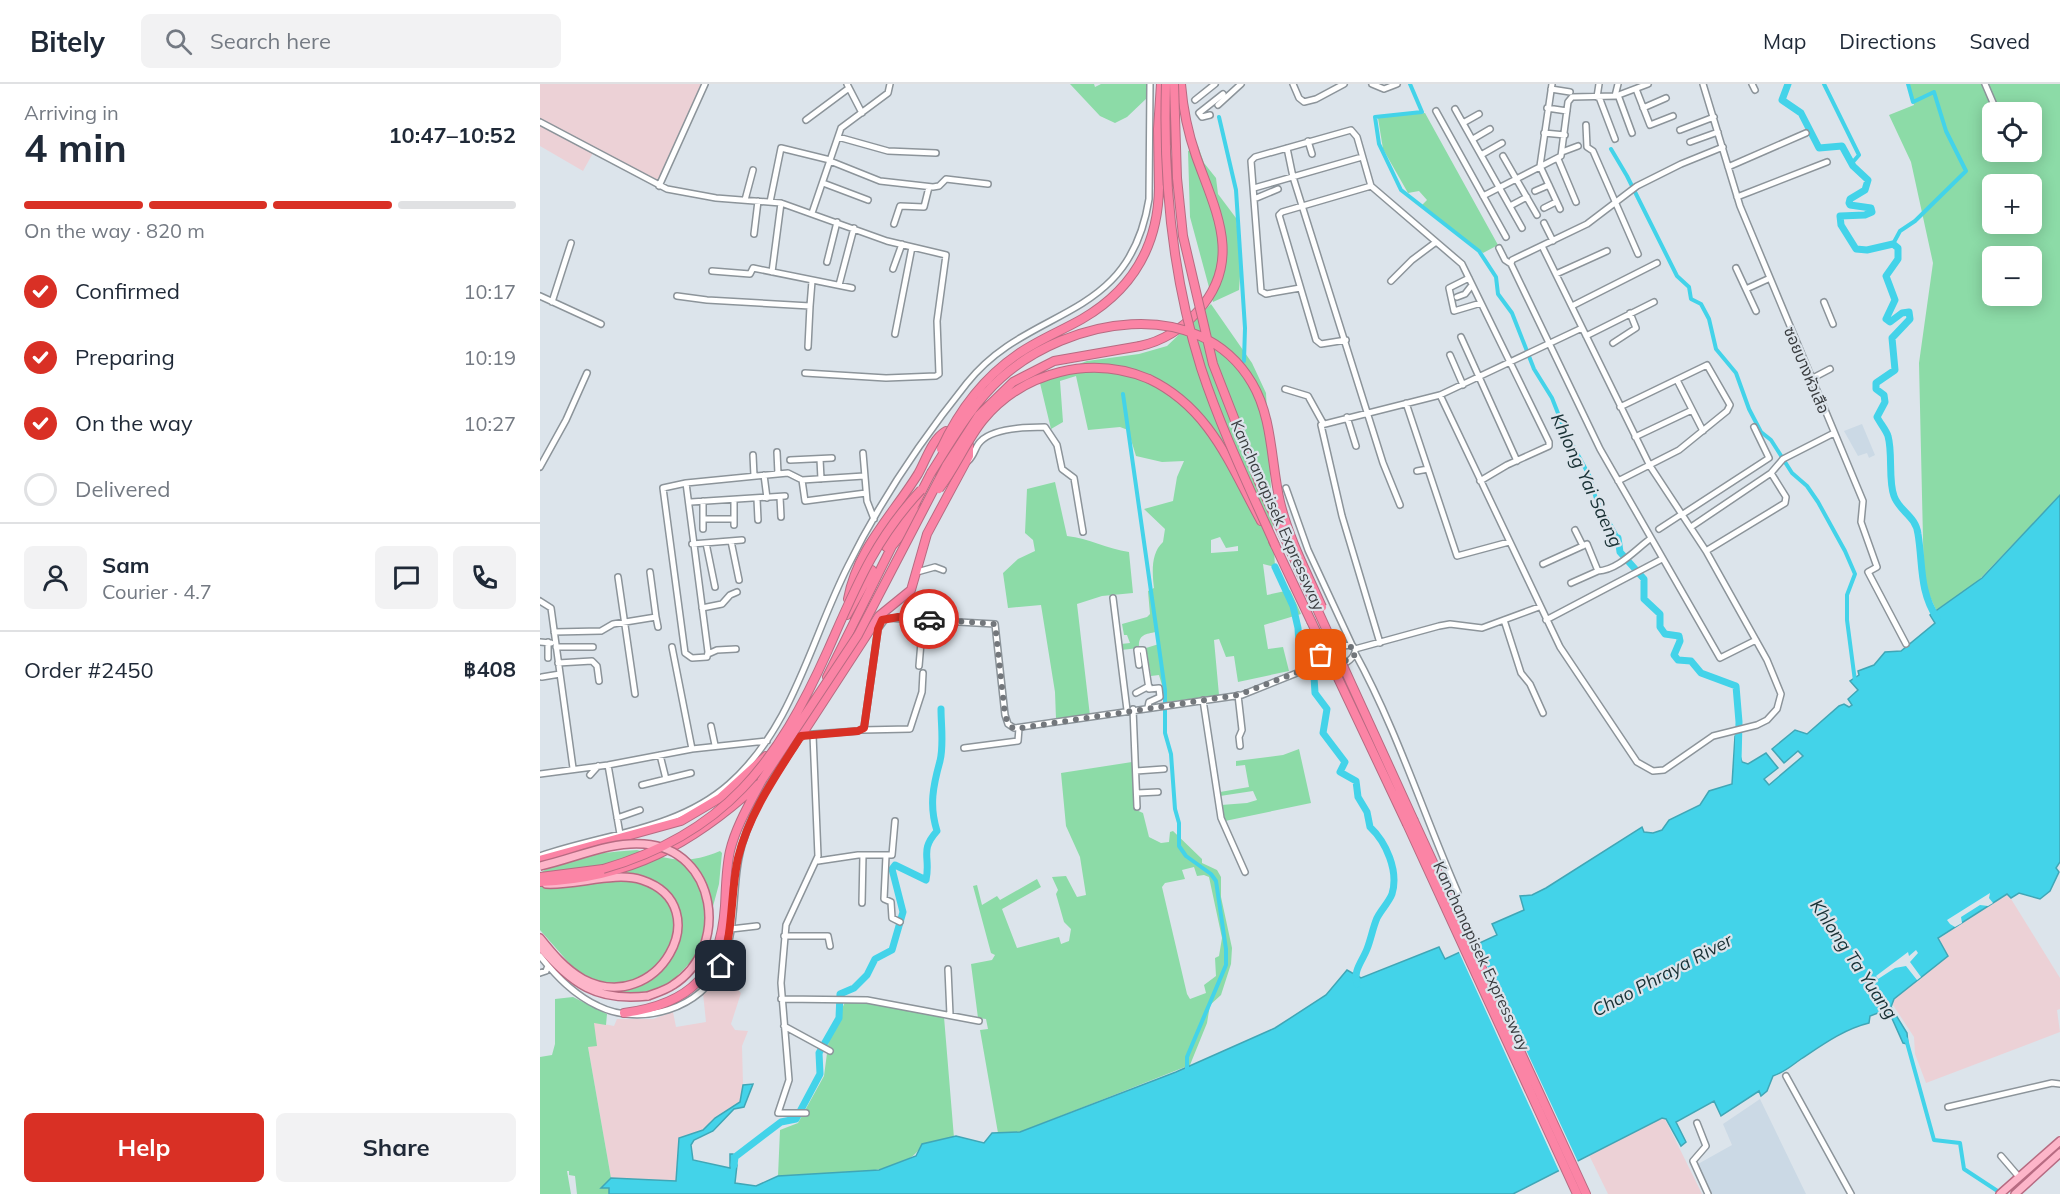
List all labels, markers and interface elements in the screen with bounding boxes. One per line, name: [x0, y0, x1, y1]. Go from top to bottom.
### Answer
search box: [141, 14, 561, 68]
text: Bitely: [30, 24, 105, 59]
icon: search: [162, 25, 195, 58]
text: Search here: [210, 27, 331, 55]
text: Map: [1763, 28, 1806, 54]
text: Directions: [1839, 28, 1936, 54]
text: Saved: [1969, 28, 2030, 54]
text: Arriving in: [24, 100, 119, 125]
map controls: [1982, 102, 2042, 306]
button: locate: [1982, 102, 2042, 162]
text: 10:47–10:52: [388, 121, 516, 149]
text: 4 min: [24, 123, 127, 172]
button: +: [1982, 174, 2042, 234]
text: On the way · 820 m: [24, 218, 205, 243]
button: −: [1982, 246, 2042, 306]
icon: check: [24, 275, 57, 308]
text: Confirmed: [75, 277, 180, 305]
text: 10:17: [463, 279, 516, 304]
street label: ซอยบางหัวเสือ: [1780, 324, 1834, 416]
icon: check: [24, 341, 57, 374]
text: Preparing: [75, 343, 175, 371]
text: 10:19: [463, 345, 516, 370]
icon: check: [24, 407, 57, 440]
text: On the way: [75, 409, 193, 437]
water label: Khlong Yai Saeng: [1546, 409, 1628, 551]
text: 10:27: [463, 411, 516, 436]
street label: Kanchanapisek Expressway: [1227, 416, 1329, 614]
text: Delivered: [75, 475, 170, 503]
button: person: [24, 546, 87, 609]
button: chat: [375, 546, 438, 609]
button: phone: [453, 546, 516, 609]
text: Sam: [102, 551, 150, 579]
text: Courier · 4.7: [102, 579, 212, 604]
courier: [899, 589, 959, 649]
icon: car: [913, 603, 946, 636]
pin: [1295, 629, 1346, 680]
icon: bag: [1304, 638, 1337, 671]
text: ฿408: [464, 655, 516, 683]
text: Order #2450: [24, 656, 154, 684]
street label: Kanchanapisek Expressway: [1429, 858, 1535, 1054]
water label: Khlong Ta Yuang: [1805, 895, 1903, 1024]
water label: Chao Phraya River: [1588, 928, 1737, 1022]
pin: [695, 940, 746, 991]
icon: home: [704, 949, 737, 982]
button: Help: [24, 1113, 264, 1182]
button: Share: [276, 1113, 516, 1182]

